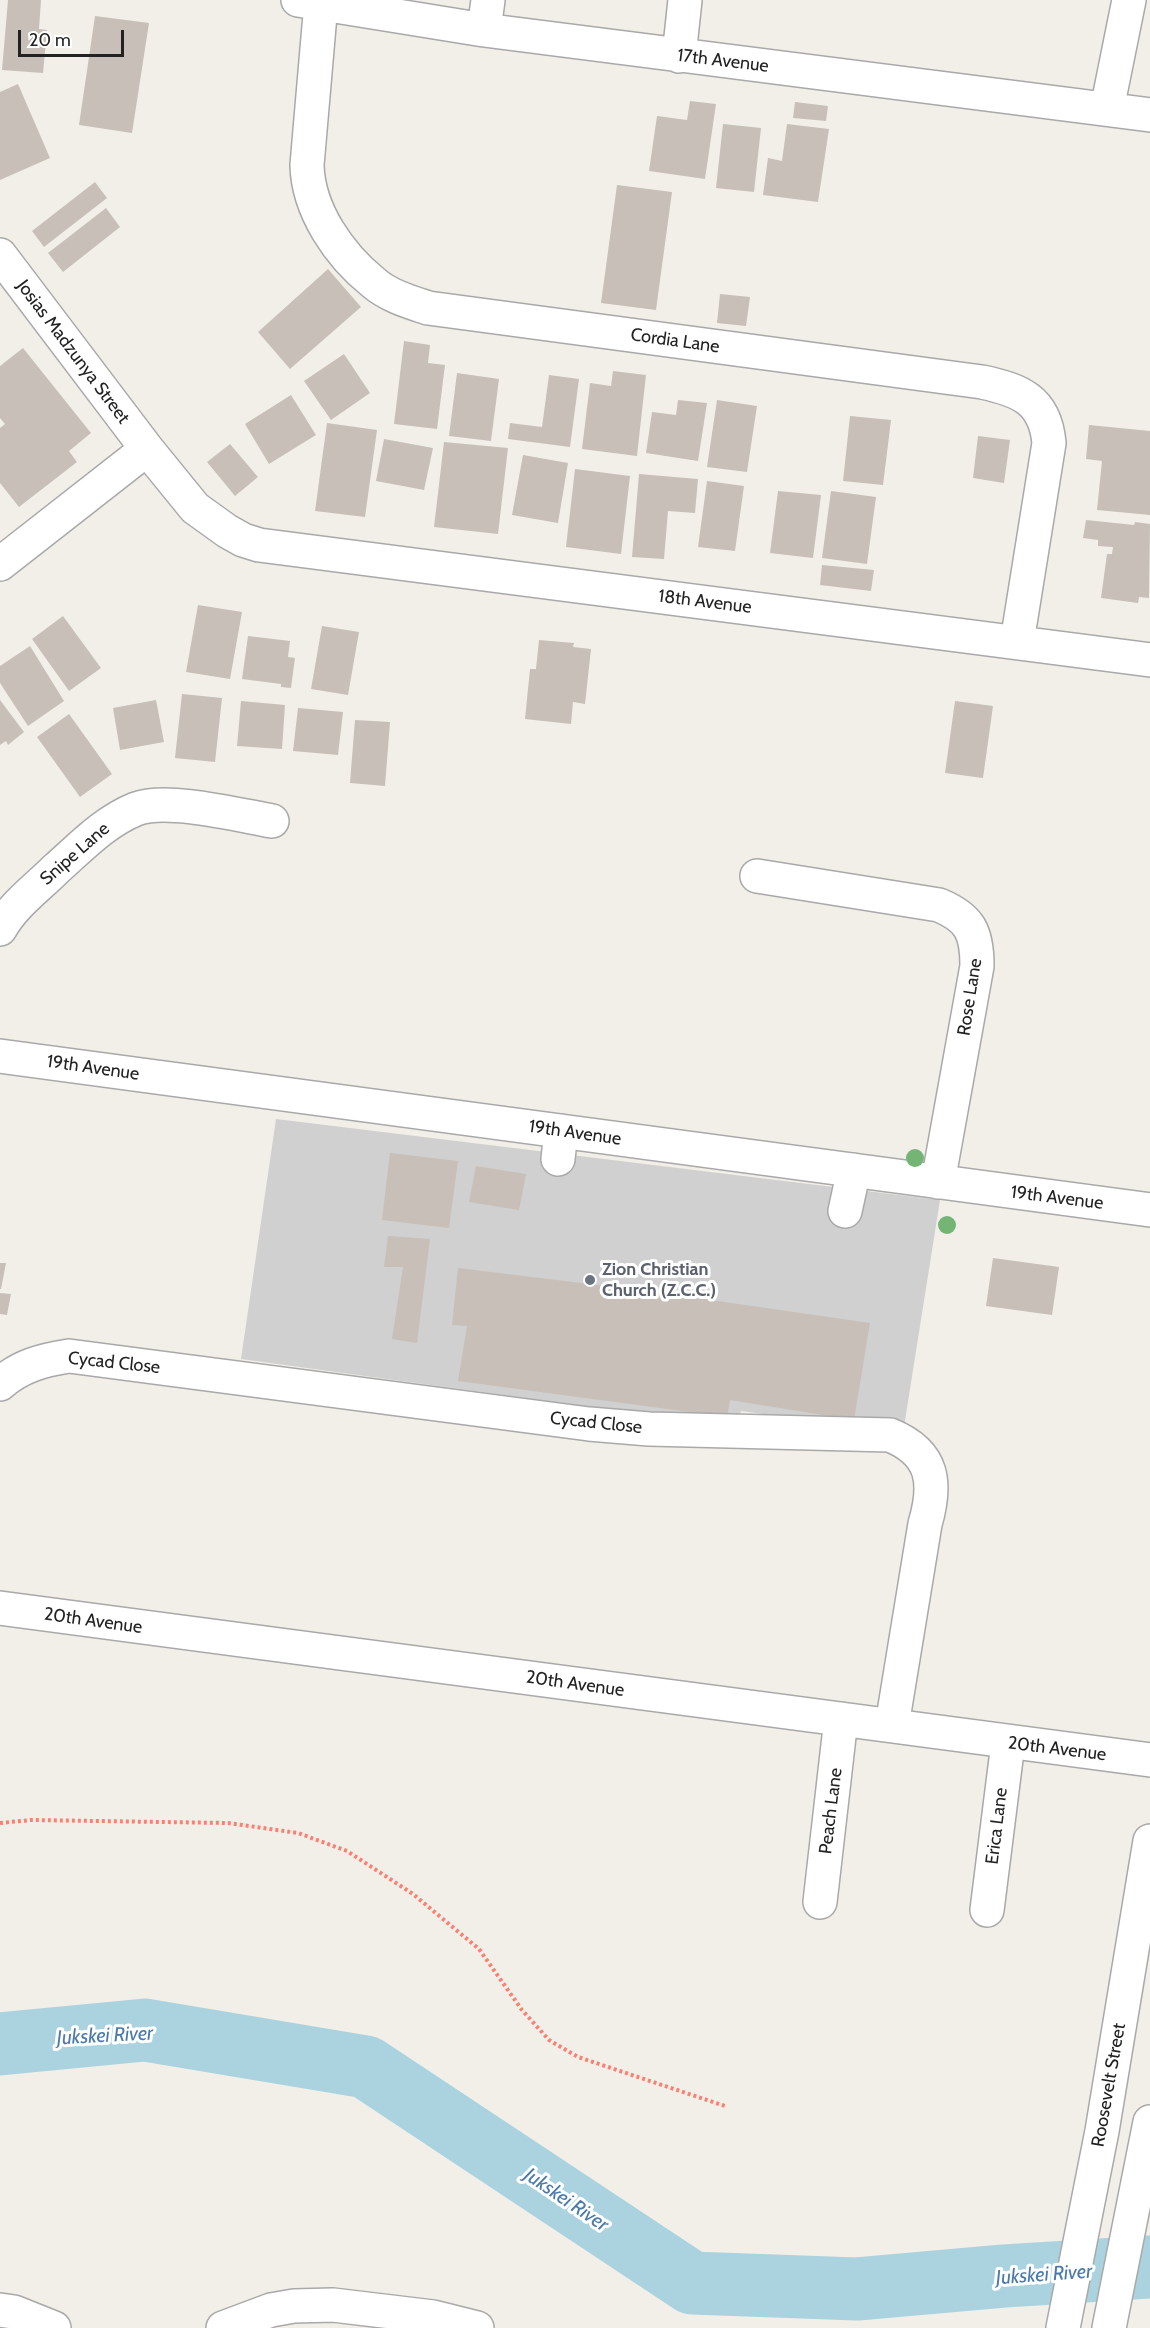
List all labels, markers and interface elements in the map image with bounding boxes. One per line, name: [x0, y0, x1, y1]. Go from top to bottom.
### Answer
scale bar: [21, 18, 128, 56]
text: 20 m: [29, 29, 71, 51]
street label: 17th Avenue: [676, 45, 770, 77]
street label: Josias Madzunya Street: [12, 276, 134, 428]
street label: Cordia Lane: [629, 324, 721, 358]
street label: 18th Avenue: [657, 586, 753, 618]
street label: Snipe Lane: [36, 818, 114, 890]
street label: Rose Lane: [953, 957, 987, 1037]
street label: 19th Avenue: [45, 1051, 141, 1085]
street label: 19th Avenue: [527, 1116, 623, 1150]
street label: 19th Avenue: [1010, 1182, 1104, 1214]
place label: Zion Christian Church (Z.C.C.): [602, 1259, 716, 1302]
marker: Zion Christian Church (Z.C.C.): [583, 1273, 597, 1287]
street label: Cycad Close: [67, 1347, 161, 1379]
street label: Cycad Close: [549, 1407, 643, 1439]
street label: 20th Avenue: [43, 1603, 143, 1639]
street label: 20th Avenue: [525, 1666, 625, 1702]
street label: 20th Avenue: [1007, 1732, 1107, 1766]
street label: Peach Lane: [815, 1767, 847, 1855]
street label: Erica Lane: [982, 1786, 1012, 1866]
water label: Jukskei River: [56, 2021, 154, 2051]
street label: Roosevelt Street: [1087, 2021, 1131, 2149]
water label: Jukskei River: [519, 2163, 613, 2237]
water label: Jukskei River: [995, 2260, 1093, 2290]

